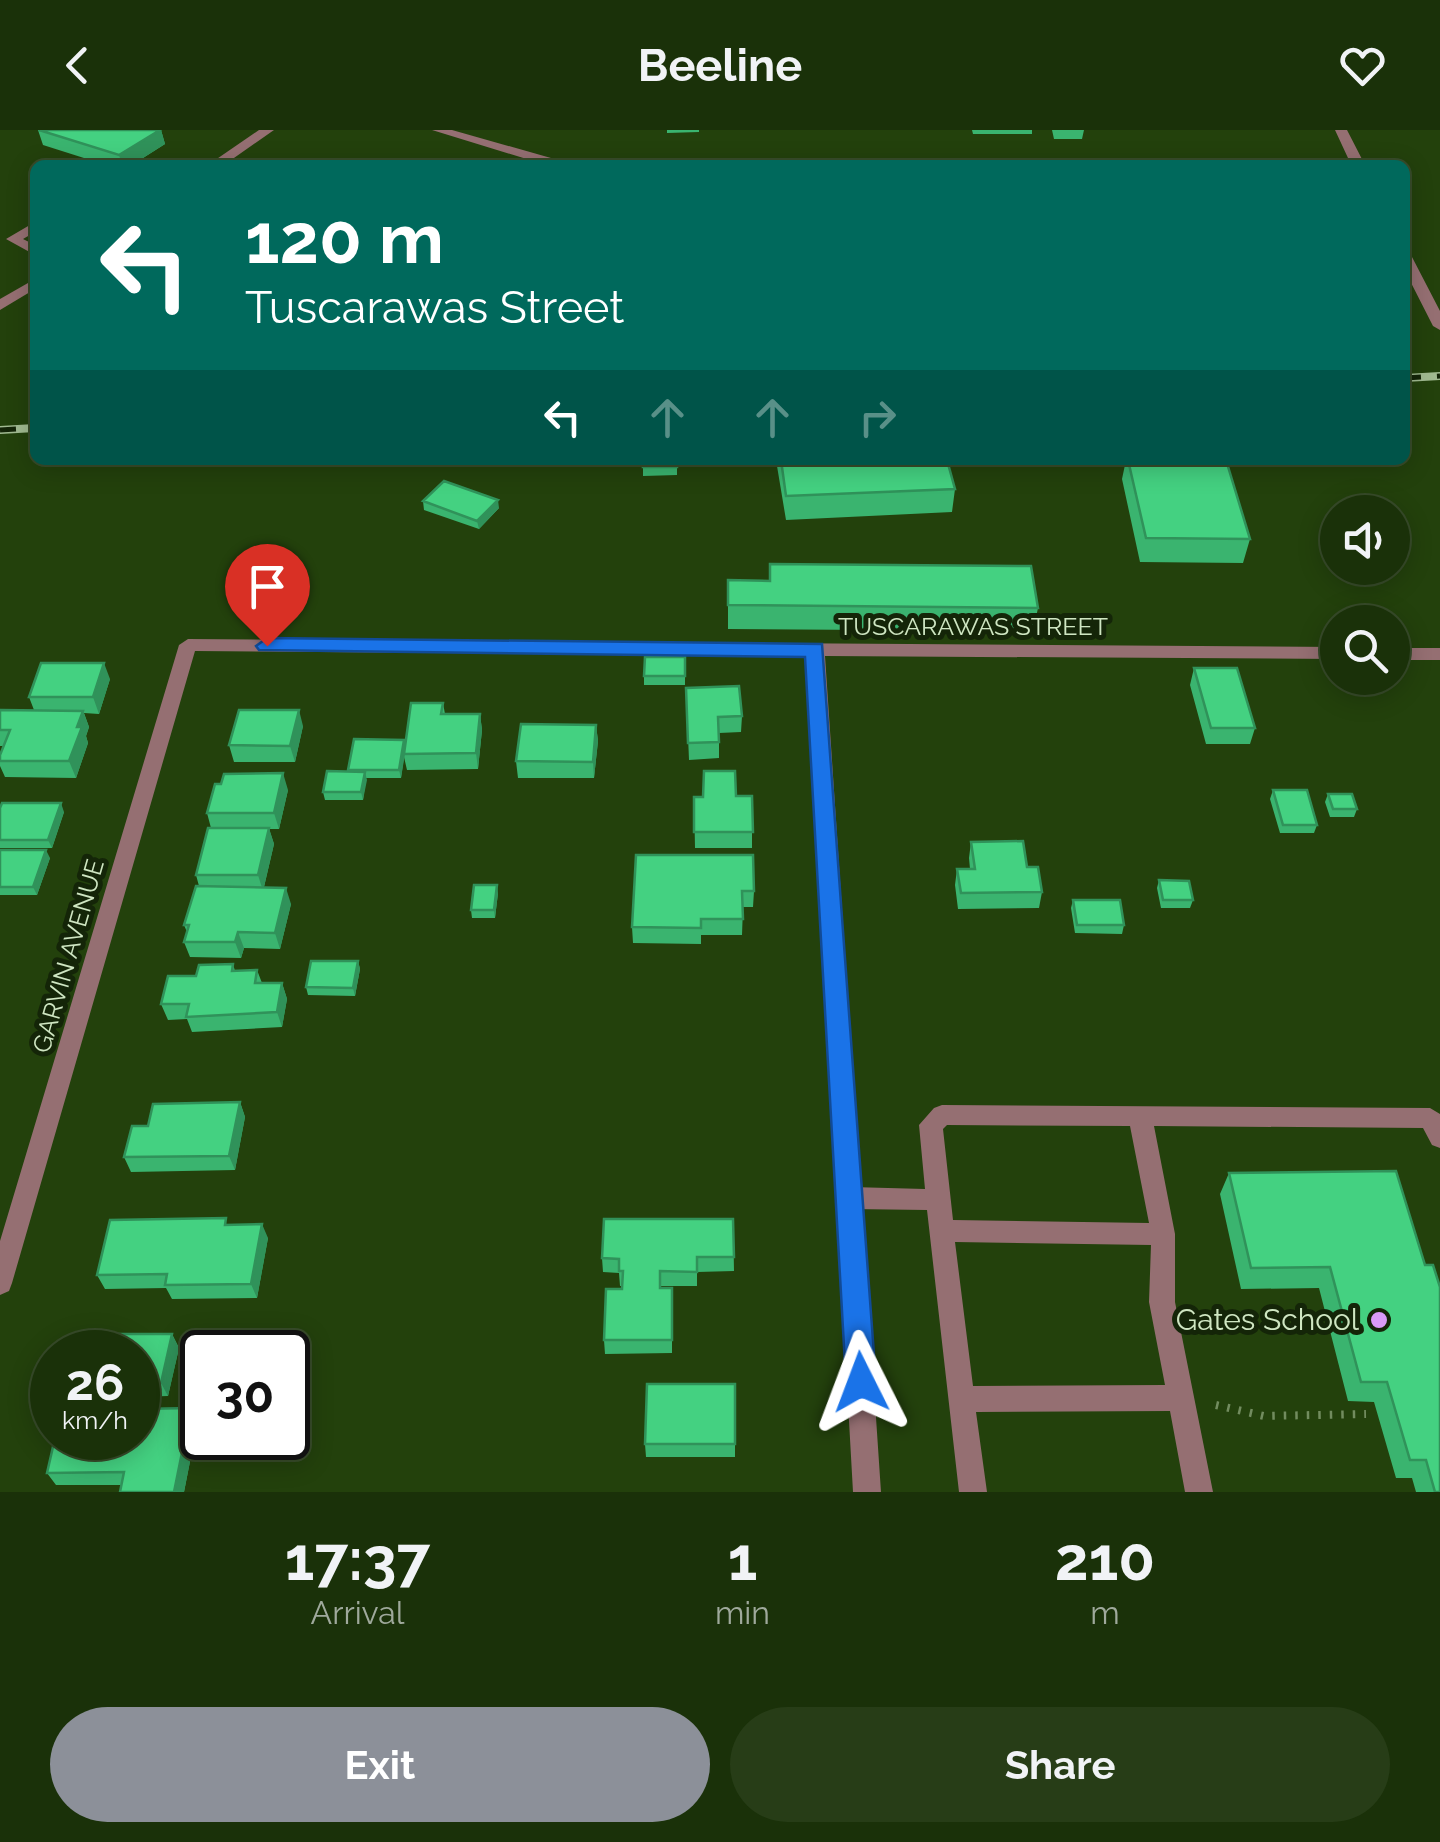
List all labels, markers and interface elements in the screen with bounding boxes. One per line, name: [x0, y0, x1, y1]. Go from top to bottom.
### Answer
icon: back: [50, 38, 105, 93]
icon: heart: [1335, 38, 1390, 93]
text: Beeline: [638, 39, 802, 92]
text: 120 m: [245, 197, 444, 279]
icon: left: [80, 200, 210, 330]
text: Tuscarawas Street: [245, 281, 624, 334]
icon: left: [535, 390, 590, 445]
icon: ahead: [640, 390, 695, 445]
icon: ahead: [745, 390, 800, 445]
icon: right: [850, 390, 905, 445]
map controls: [1320, 495, 1410, 695]
button: sound: [1320, 495, 1410, 585]
pin: [225, 544, 310, 647]
icon: arrive: [240, 559, 295, 614]
button: search: [1320, 605, 1410, 695]
street label: TUSCARAWAS STREET: [838, 611, 1108, 641]
street label: GARVIN AVENUE: [26, 856, 110, 1056]
place label: Gates School: [1176, 1302, 1360, 1337]
marker: Gates School: [1368, 1309, 1390, 1331]
speed limit sign: 30: [180, 1330, 310, 1460]
position arrow: [809, 1330, 913, 1434]
text: 26: [66, 1353, 124, 1412]
text: km/h: [62, 1405, 128, 1435]
text: 17:37: [285, 1524, 430, 1594]
text: 1: [728, 1524, 757, 1594]
text: 210: [1055, 1524, 1155, 1594]
text: Arrival: [311, 1594, 404, 1631]
text: min: [715, 1594, 770, 1631]
text: m: [1090, 1594, 1120, 1631]
button: Exit: [50, 1707, 710, 1822]
button: Share: [730, 1707, 1390, 1822]

